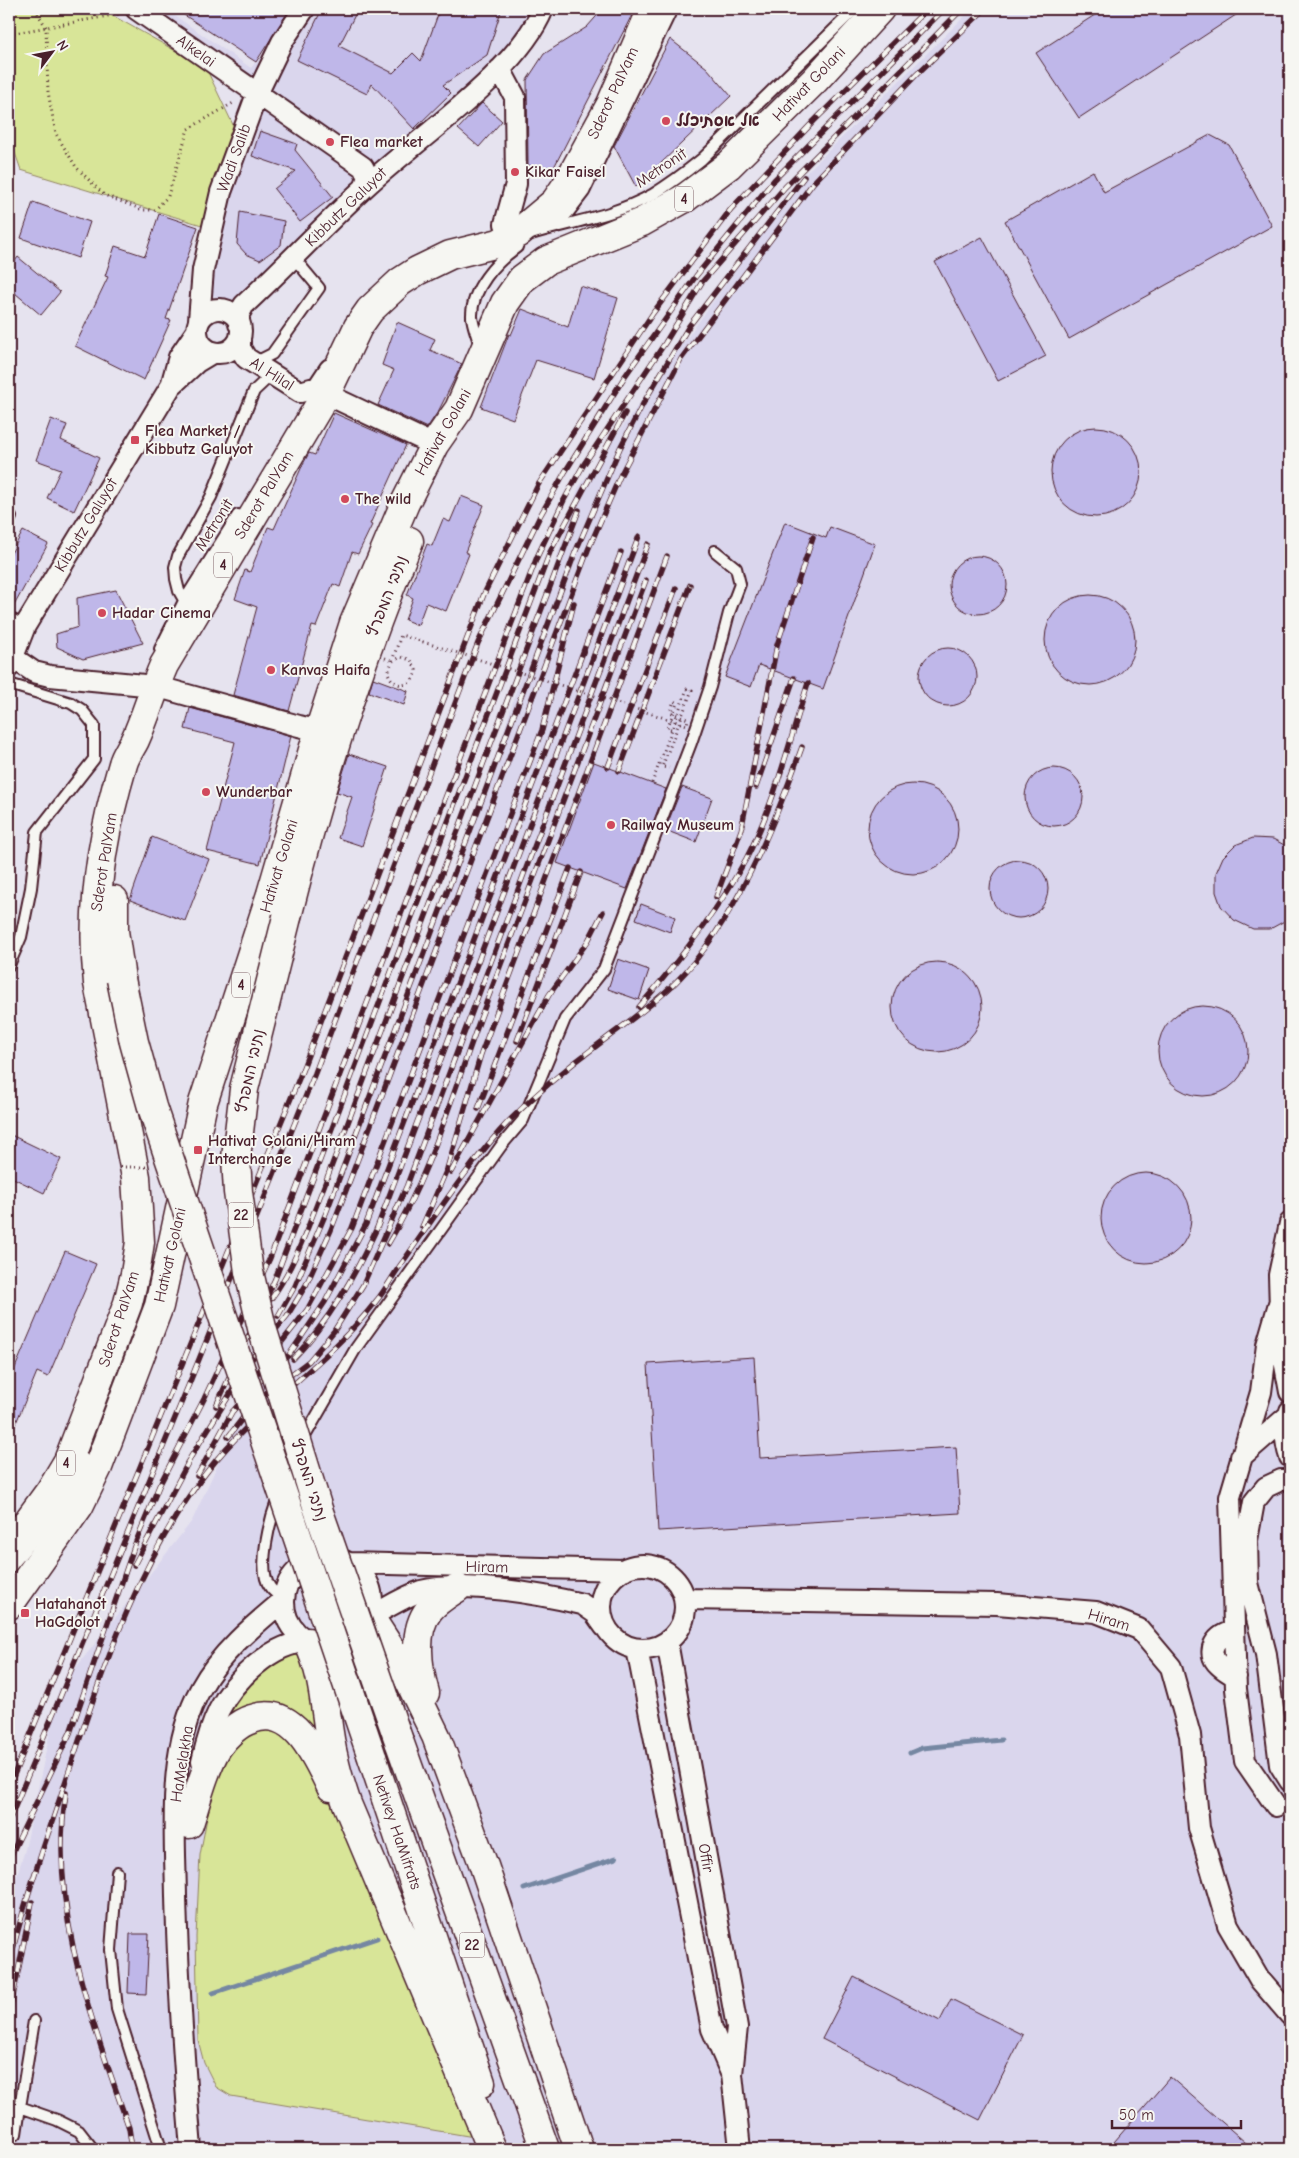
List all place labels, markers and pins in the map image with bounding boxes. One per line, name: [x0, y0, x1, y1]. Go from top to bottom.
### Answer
place label: אל אסתיכלל: [676, 112, 759, 130]
marker: אל אסתיכלל: [660, 115, 672, 127]
place label: Flea market: [340, 133, 423, 151]
marker: Flea market: [324, 136, 336, 148]
place label: Kikar Faisel: [525, 163, 605, 181]
marker: Kikar Faisel: [509, 166, 521, 178]
place label: Flea Market / Kibbutz Galuyot: [145, 422, 254, 458]
marker: Flea Market / Kibbutz Galuyot: [129, 434, 141, 446]
place label: The wild: [355, 490, 411, 508]
marker: The wild: [339, 493, 351, 505]
place label: Hadar Cinema: [112, 604, 211, 622]
marker: Hadar Cinema: [96, 607, 108, 619]
place label: Kanvas Haifa: [281, 661, 370, 679]
marker: Kanvas Haifa: [265, 664, 277, 676]
place label: Wunderbar: [216, 783, 293, 801]
marker: Wunderbar: [200, 786, 212, 798]
place label: Railway Museum: [621, 816, 734, 834]
marker: Railway Museum: [605, 819, 617, 831]
place label: Hativat Golani/Hiram Interchange: [208, 1132, 356, 1168]
marker: Hativat Golani/Hiram Interchange: [192, 1144, 204, 1156]
place label: Hatahanot HaGdolot: [35, 1595, 107, 1631]
marker: Hatahanot HaGdolot: [19, 1607, 31, 1619]

